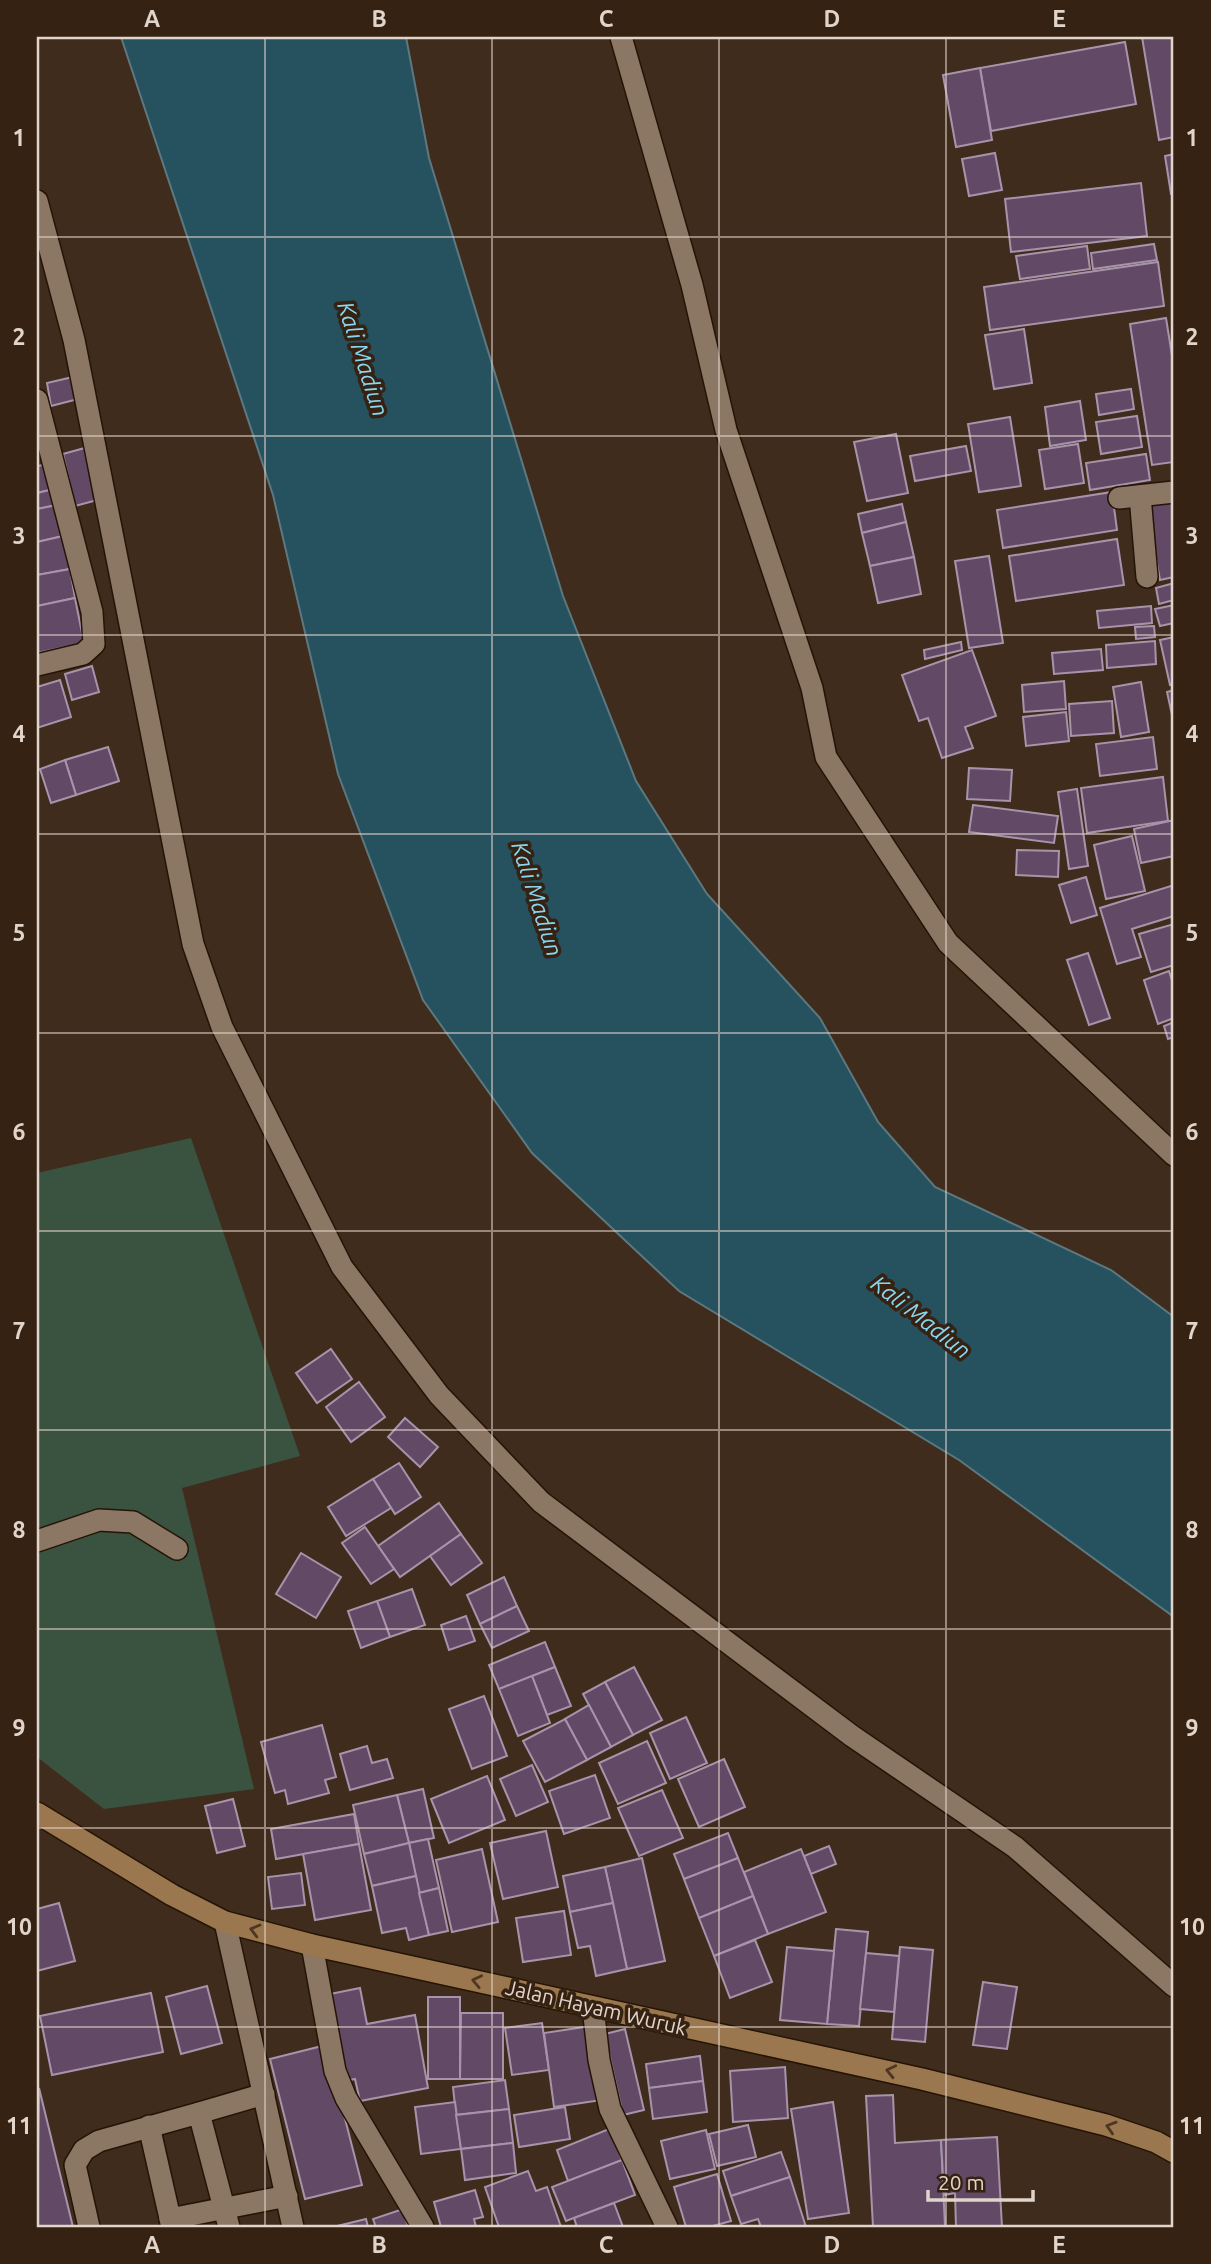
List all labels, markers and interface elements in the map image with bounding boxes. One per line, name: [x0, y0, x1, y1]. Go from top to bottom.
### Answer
text: A: [144, 6, 160, 31]
text: B: [371, 6, 387, 31]
text: C: [599, 6, 614, 31]
text: D: [824, 6, 840, 31]
text: E: [1052, 6, 1066, 31]
text: 1: [13, 125, 25, 150]
text: 1: [1186, 125, 1198, 150]
water label: Kali Madiun: [333, 298, 394, 419]
text: 2: [13, 324, 25, 349]
text: 2: [1186, 324, 1198, 349]
text: 3: [13, 523, 25, 548]
text: 3: [1186, 523, 1198, 548]
text: 4: [13, 721, 26, 746]
text: 4: [1186, 721, 1199, 746]
water label: Kali Madiun: [507, 838, 568, 959]
text: 5: [13, 920, 25, 945]
text: 5: [1186, 920, 1198, 945]
text: 6: [13, 1119, 26, 1144]
text: 6: [1186, 1119, 1199, 1144]
water label: Kali Madiun: [867, 1270, 976, 1363]
text: 7: [13, 1318, 25, 1343]
text: 7: [1186, 1318, 1198, 1343]
text: 8: [13, 1517, 25, 1542]
text: 8: [1186, 1517, 1198, 1542]
text: 9: [13, 1715, 25, 1740]
text: 9: [1186, 1715, 1198, 1740]
text: 10: [6, 1914, 32, 1939]
text: 10: [1179, 1914, 1205, 1939]
one-way arrow: [250, 1924, 262, 1938]
street label: Jalan Hayam Wuruk: [503, 1974, 690, 2040]
one-way arrow: [471, 1975, 483, 1990]
one-way arrow: [885, 2065, 897, 2079]
text: 11: [6, 2113, 32, 2138]
text: 11: [1179, 2113, 1205, 2138]
one-way arrow: [1106, 2121, 1118, 2136]
scale bar: [928, 2159, 1032, 2203]
text: 20 m: [938, 2170, 985, 2194]
text: A: [144, 2232, 160, 2257]
text: B: [371, 2232, 387, 2257]
text: C: [599, 2232, 614, 2257]
text: D: [824, 2232, 840, 2257]
text: E: [1052, 2232, 1066, 2257]

